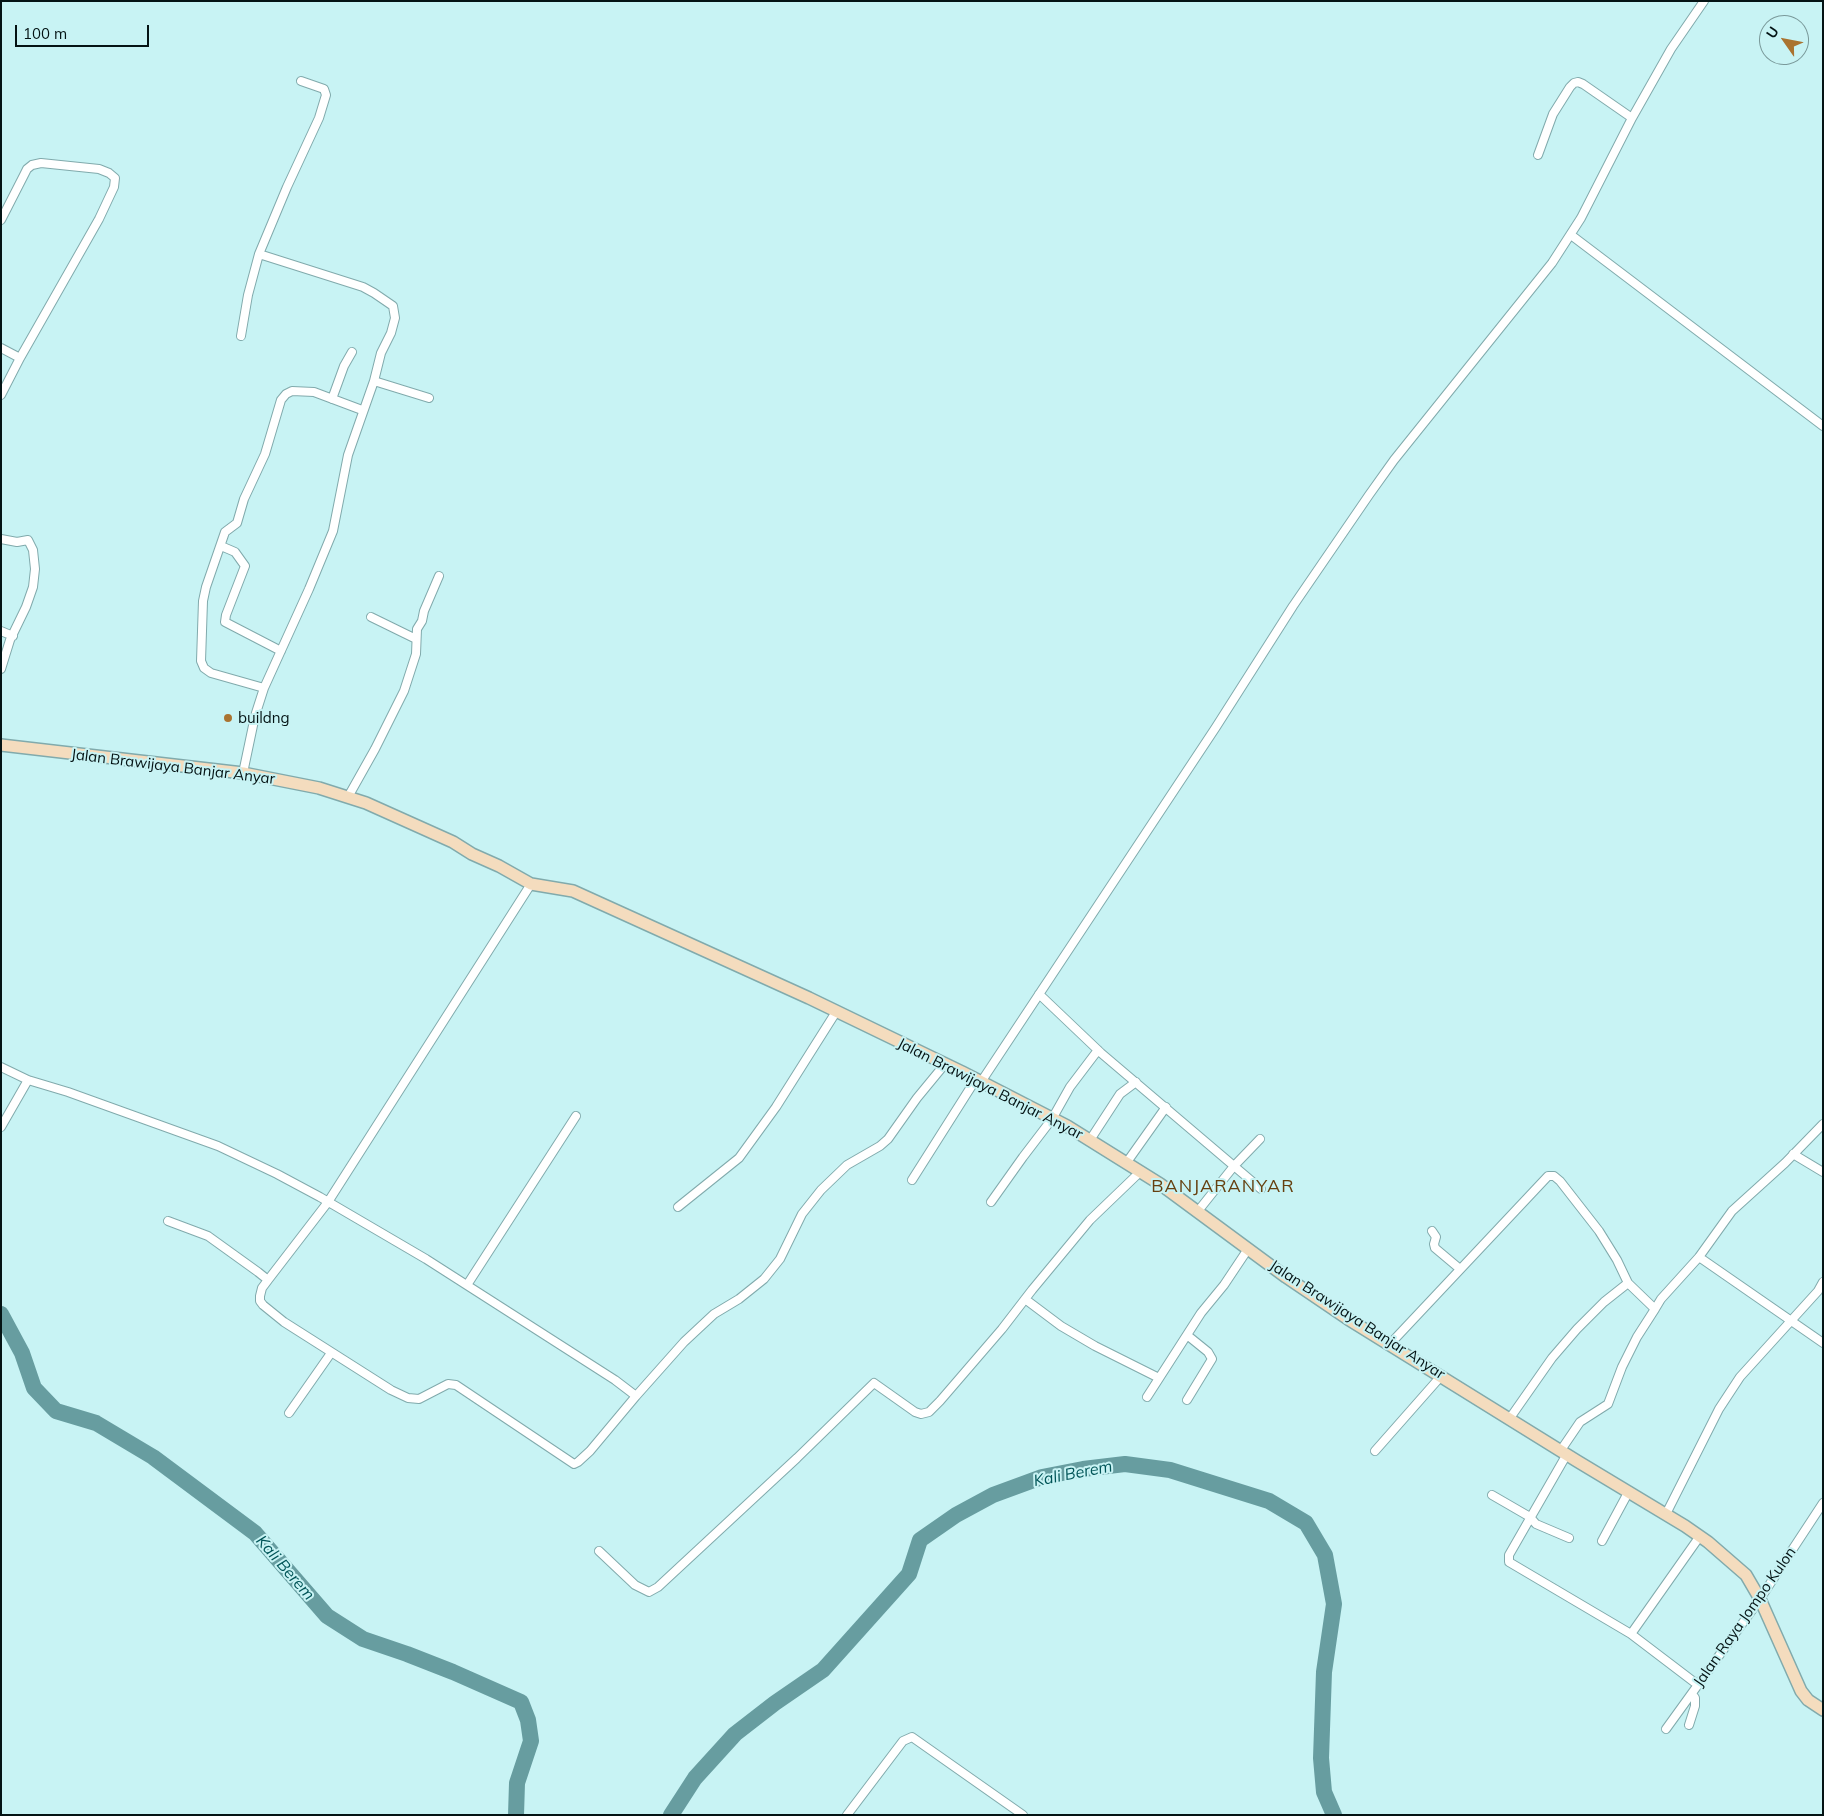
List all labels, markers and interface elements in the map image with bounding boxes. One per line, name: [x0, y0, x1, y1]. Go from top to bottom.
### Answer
scale bar: [18, 15, 151, 47]
north arrow: [1759, 15, 1809, 65]
text: U: [1762, 23, 1783, 42]
text: 100 m: [23, 24, 67, 43]
place label: buildng: [238, 709, 290, 727]
marker: buildng: [222, 712, 234, 724]
street label: Jalan Brawijaya Banjar Anyar: [70, 746, 276, 788]
street label: Jalan Brawijaya Banjar Anyar: [894, 1034, 1086, 1144]
district label: BANJARANYAR: [1150, 1176, 1296, 1198]
street label: Jalan Brawijaya Banjar Anyar: [1266, 1257, 1448, 1383]
water label: Kali Berem: [1032, 1457, 1114, 1491]
water label: Kali Berem: [252, 1532, 318, 1604]
street label: Jalan Raya Jompo Kulon: [1690, 1544, 1800, 1690]

